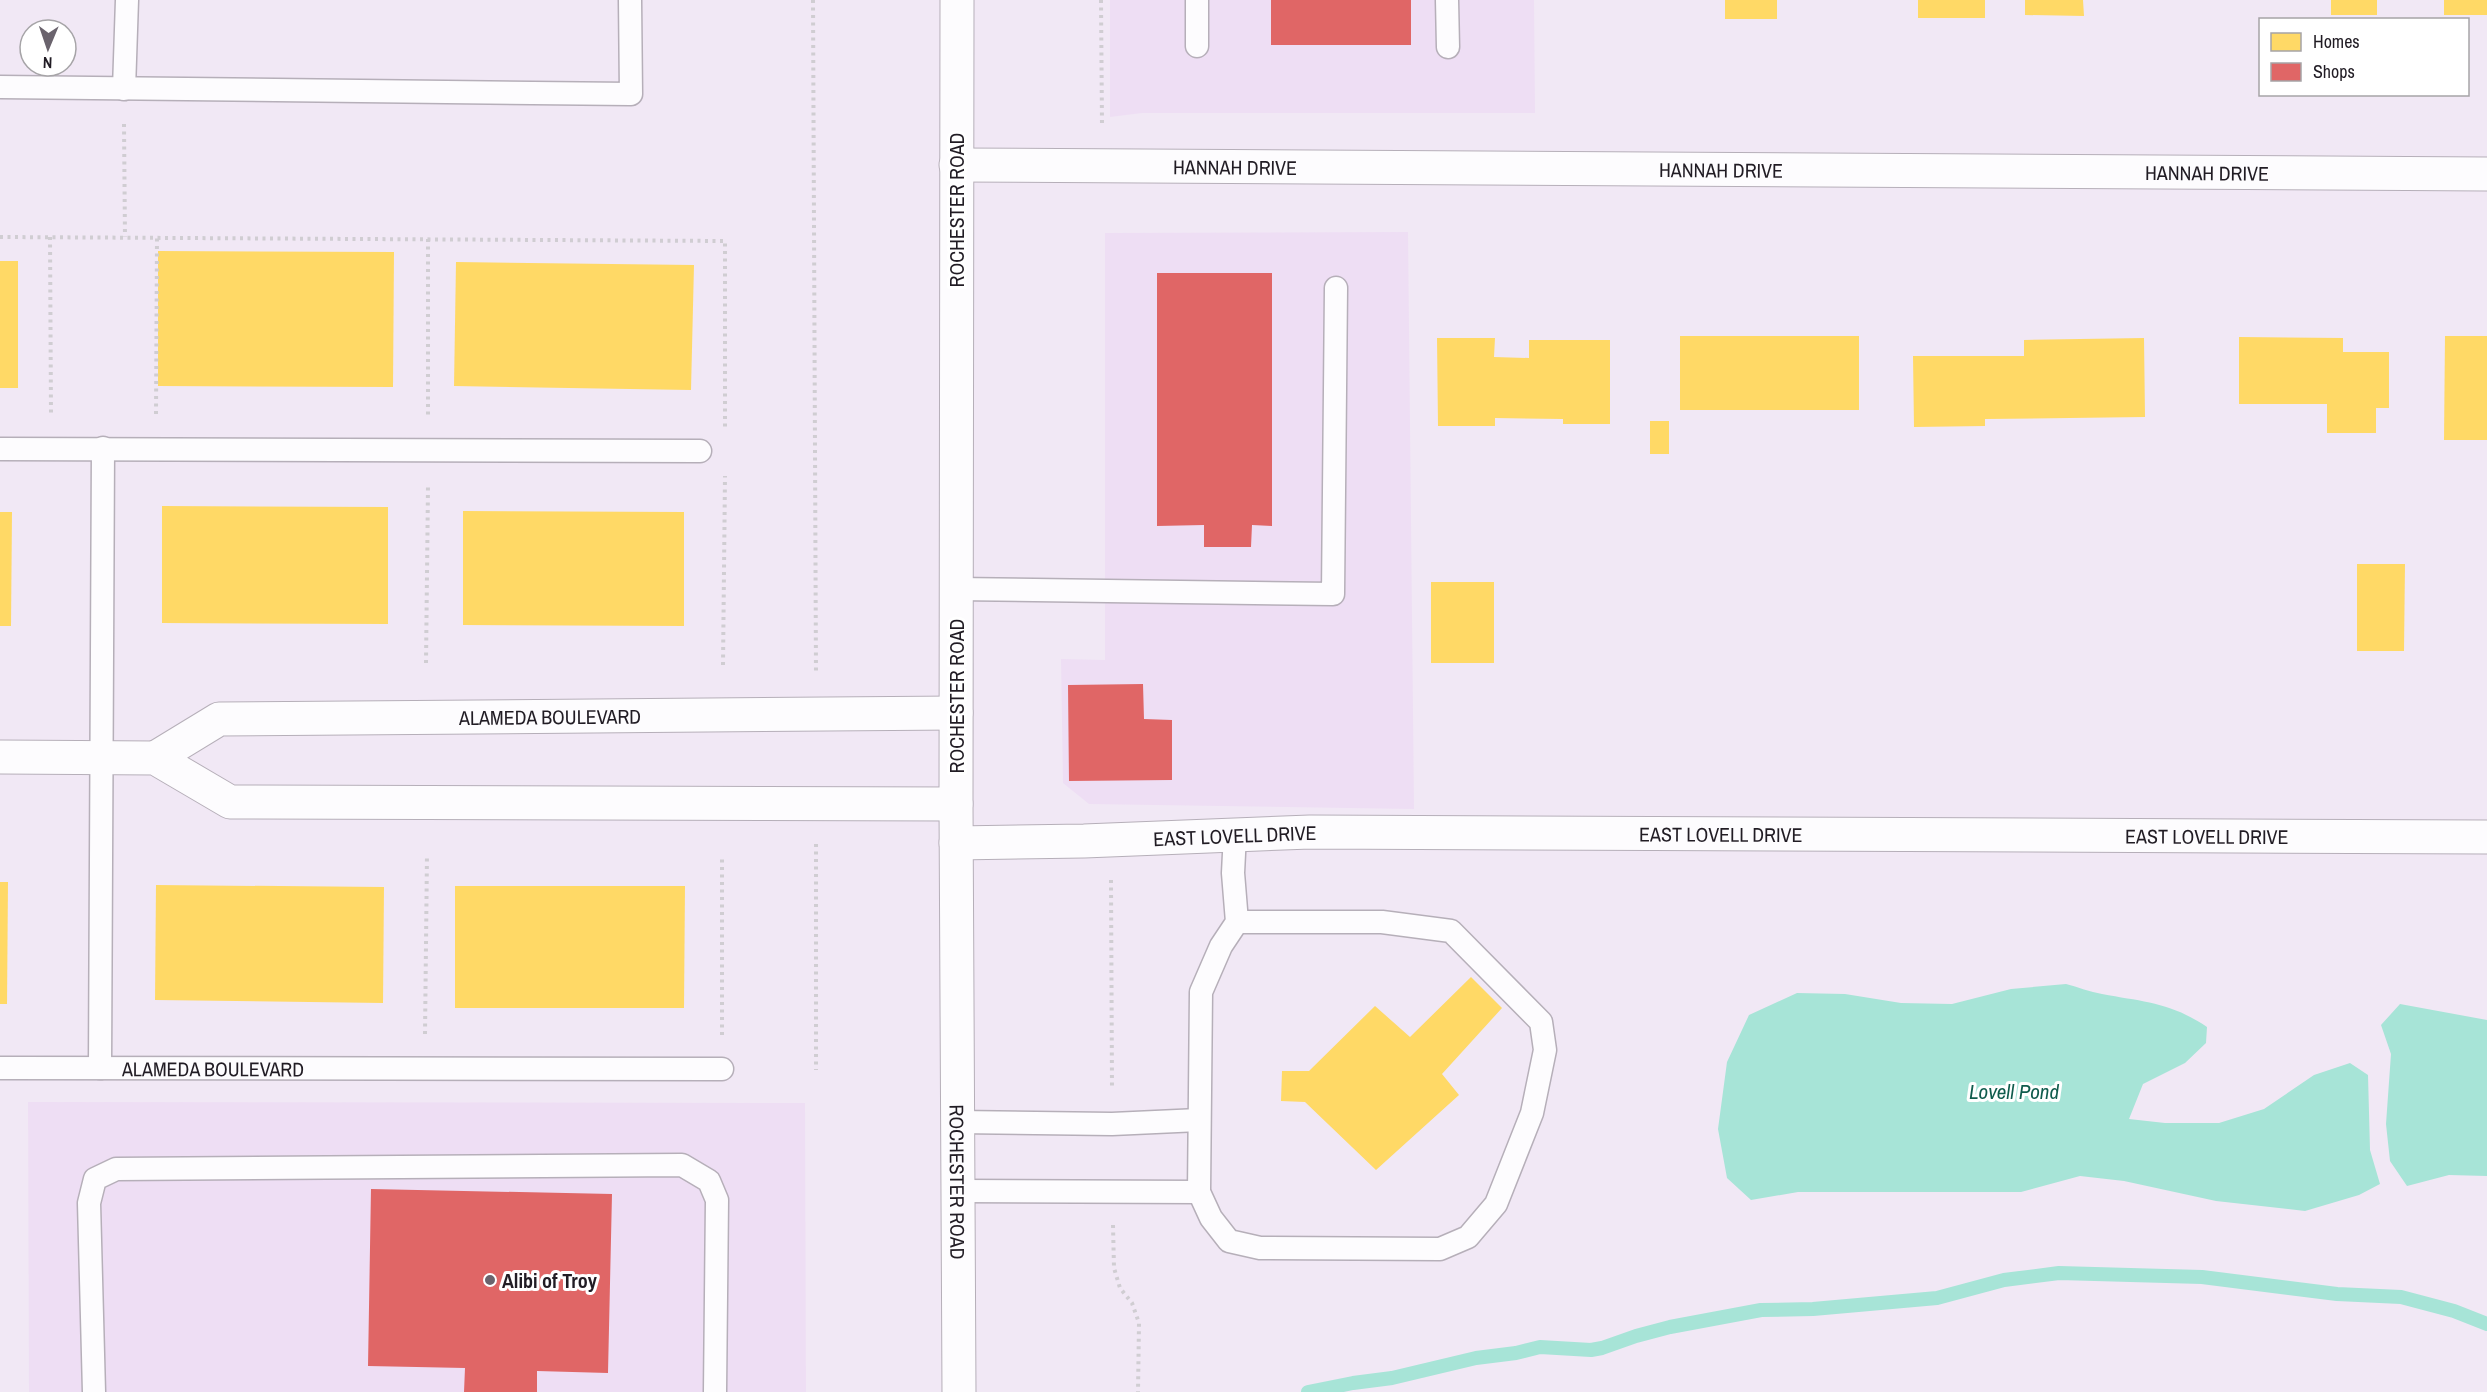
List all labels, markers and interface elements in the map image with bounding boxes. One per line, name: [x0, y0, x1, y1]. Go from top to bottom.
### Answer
north arrow: [18, 18, 78, 78]
legend: [2259, 18, 2469, 96]
text: Homes: [2313, 29, 2360, 54]
text: N: [42, 52, 53, 74]
text: Shops: [2313, 59, 2355, 84]
street label: ROCHESTER ROAD: [943, 133, 970, 287]
street label: HANNAH DRIVE: [1173, 153, 1297, 181]
street label: HANNAH DRIVE: [1659, 156, 1783, 183]
street label: HANNAH DRIVE: [2145, 158, 2269, 186]
street label: ROCHESTER ROAD: [943, 619, 970, 773]
street label: ALAMEDA BOULEVARD: [458, 702, 641, 731]
street label: EAST LOVELL DRIVE: [1153, 818, 1317, 852]
street label: EAST LOVELL DRIVE: [1639, 820, 1803, 848]
street label: EAST LOVELL DRIVE: [2125, 822, 2289, 850]
street label: ALAMEDA BOULEVARD: [121, 1055, 304, 1082]
water label: Lovell Pond: [1969, 1077, 2059, 1106]
street label: ROCHESTER ROAD: [944, 1104, 972, 1260]
place label: Alibi of Troy: [502, 1267, 598, 1294]
marker: Alibi of Troy: [483, 1273, 497, 1287]

